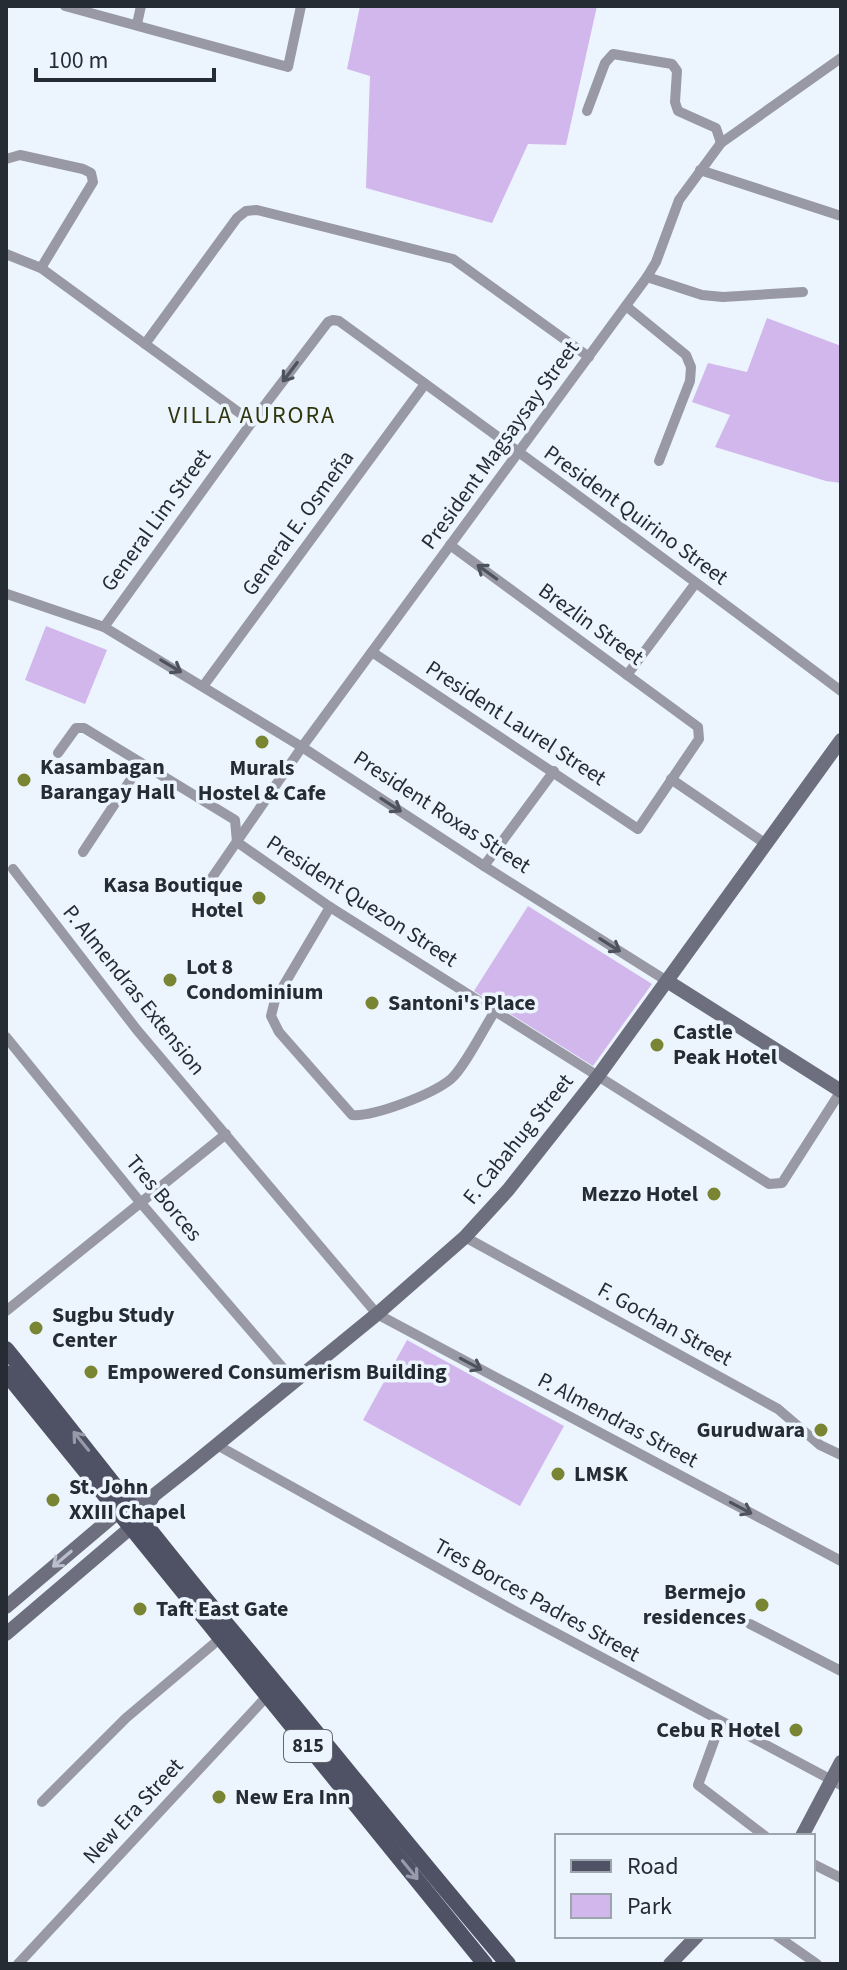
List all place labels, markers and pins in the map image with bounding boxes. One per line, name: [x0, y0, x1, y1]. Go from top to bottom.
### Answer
marker: Murals Hostel & Cafe: [253, 733, 271, 751]
place label: Kasambagan Barangay Hall: [40, 751, 176, 808]
place label: Murals Hostel & Cafe: [198, 752, 326, 809]
marker: Kasambagan Barangay Hall: [15, 771, 33, 789]
place label: Kasa Boutique Hotel: [103, 869, 244, 926]
marker: Kasa Boutique Hotel: [250, 889, 268, 907]
place label: Lot 8 Condominium: [186, 951, 323, 1008]
marker: Lot 8 Condominium: [161, 971, 179, 989]
place label: Santoni's Place: [388, 987, 536, 1019]
marker: Santoni's Place: [363, 994, 381, 1012]
place label: Castle Peak Hotel: [673, 1016, 778, 1073]
marker: Castle Peak Hotel: [648, 1036, 666, 1054]
place label: Mezzo Hotel: [581, 1178, 699, 1210]
marker: Mezzo Hotel: [705, 1185, 723, 1203]
place label: Sugbu Study Center: [52, 1299, 175, 1356]
marker: Sugbu Study Center: [27, 1319, 45, 1337]
place label: Empowered Consumerism Building: [107, 1356, 447, 1388]
marker: Empowered Consumerism Building: [82, 1363, 100, 1381]
place label: Gurudwara: [696, 1414, 805, 1446]
marker: Gurudwara: [812, 1421, 830, 1439]
place label: LMSK: [574, 1458, 628, 1490]
marker: LMSK: [549, 1465, 567, 1483]
place label: St. John XXIII Chapel: [69, 1471, 186, 1528]
marker: St. John XXIII Chapel: [44, 1491, 62, 1509]
place label: Bermejo residences: [643, 1576, 746, 1633]
place label: Taft East Gate: [156, 1593, 288, 1625]
marker: Bermejo residences: [753, 1596, 771, 1614]
marker: Taft East Gate: [131, 1600, 149, 1618]
place label: Cebu R Hotel: [656, 1714, 781, 1746]
marker: Cebu R Hotel: [787, 1721, 805, 1739]
place label: New Era Inn: [235, 1781, 350, 1813]
marker: New Era Inn: [210, 1788, 228, 1806]

